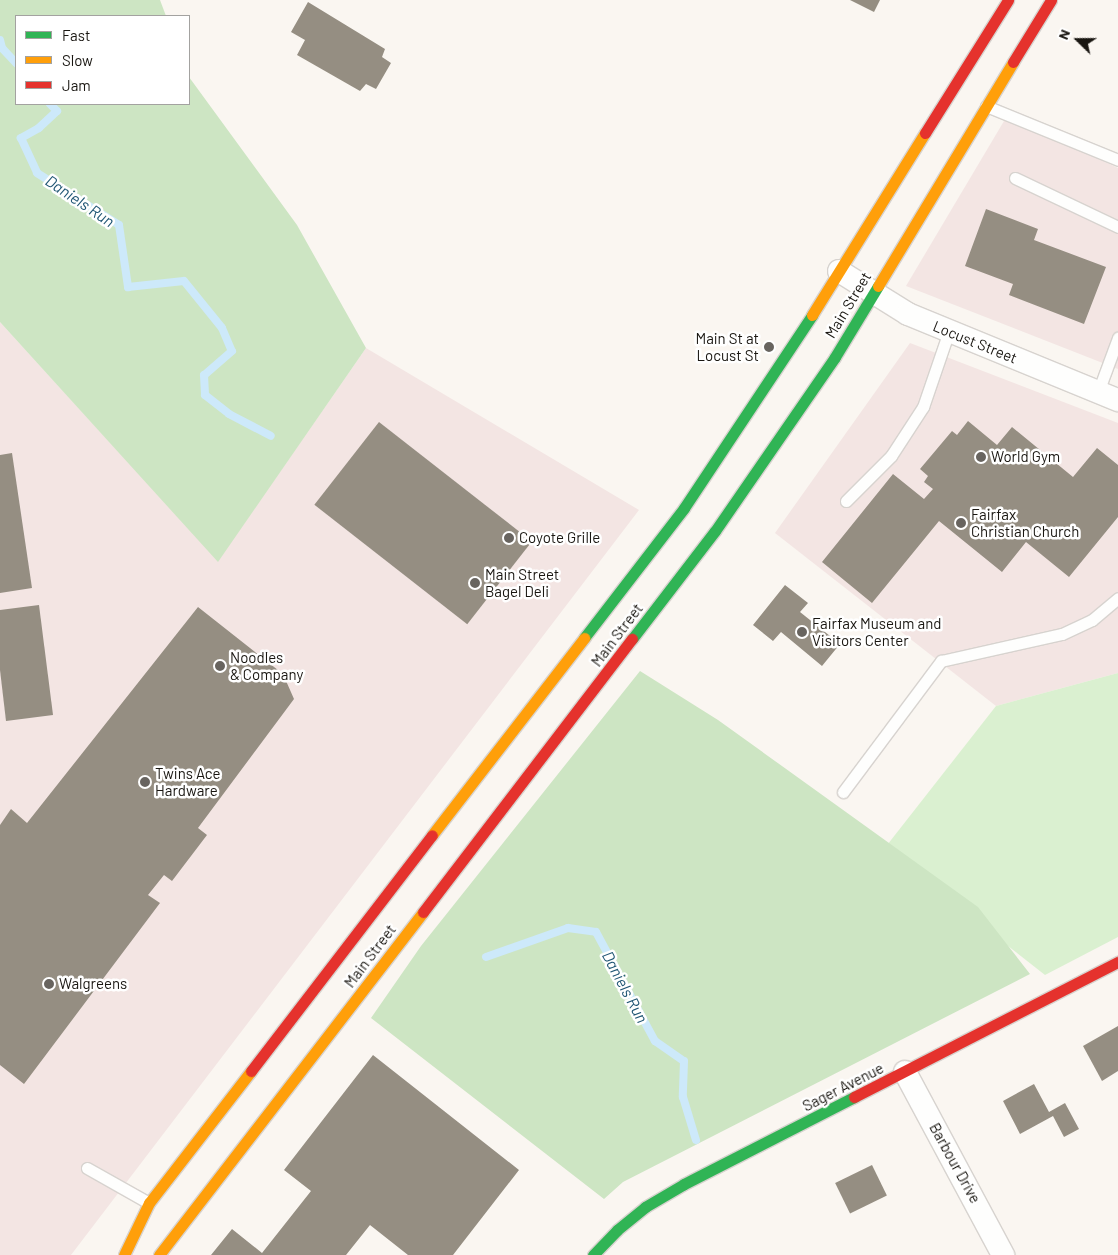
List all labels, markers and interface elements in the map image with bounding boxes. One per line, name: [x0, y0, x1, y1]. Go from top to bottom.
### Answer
legend: [15, 15, 190, 105]
north arrow: [1053, 15, 1103, 65]
text: Fast: [62, 26, 90, 44]
text: N: [1054, 27, 1073, 42]
text: Slow: [62, 51, 93, 69]
text: Jam: [62, 76, 91, 94]
water label: Daniels Run: [42, 171, 118, 231]
street label: Main Street: [821, 269, 875, 341]
street label: Locust Street: [930, 317, 1020, 367]
place label: Main St at Locust St: [695, 329, 759, 364]
marker: Main St at Locust St: [763, 341, 775, 353]
place label: World Gym: [991, 448, 1060, 466]
marker: World Gym: [975, 451, 987, 463]
place label: Fairfax Christian Church: [971, 505, 1079, 540]
marker: Fairfax Christian Church: [955, 517, 967, 529]
place label: Coyote Grille: [519, 529, 600, 547]
marker: Coyote Grille: [503, 532, 515, 544]
place label: Main Street Bagel Deli: [485, 565, 559, 600]
marker: Main Street Bagel Deli: [469, 577, 481, 589]
street label: Main Street: [587, 600, 647, 670]
place label: Fairfax Museum and Visitors Center: [812, 614, 941, 649]
marker: Fairfax Museum and Visitors Center: [796, 626, 808, 638]
place label: Noodles & Company: [230, 648, 303, 683]
marker: Noodles & Company: [214, 660, 226, 672]
place label: Twins Ace Hardware: [155, 764, 221, 799]
marker: Twins Ace Hardware: [139, 776, 151, 788]
street label: Main Street: [340, 921, 400, 991]
water label: Daniels Run: [598, 948, 652, 1026]
place label: Walgreens: [59, 975, 127, 993]
marker: Walgreens: [43, 978, 55, 990]
street label: Sager Avenue: [799, 1059, 887, 1115]
street label: Barbour Drive: [926, 1120, 984, 1206]

